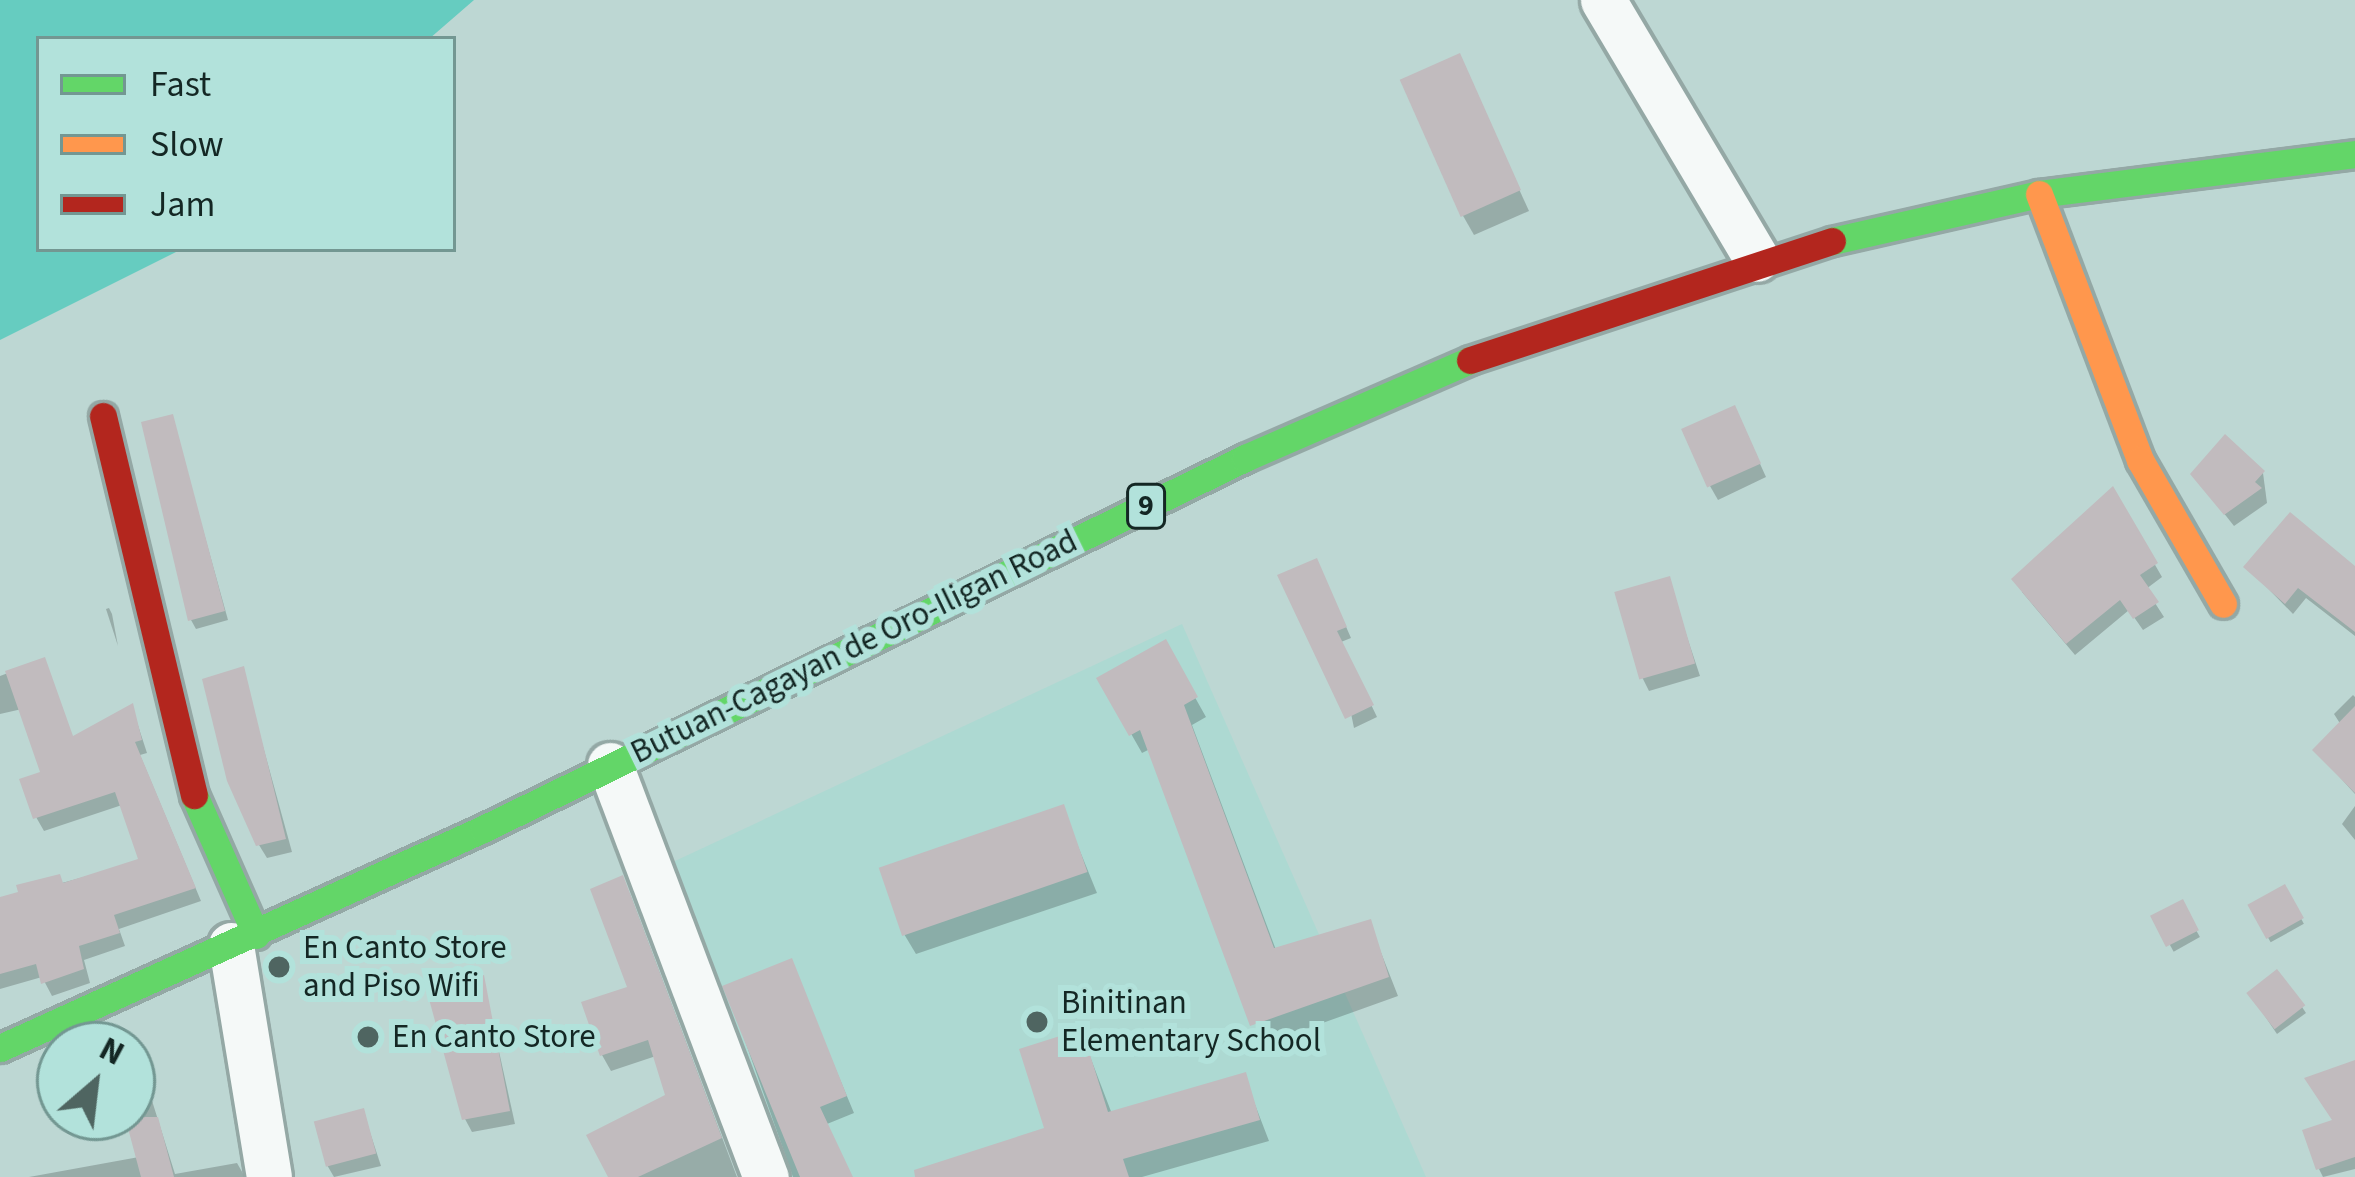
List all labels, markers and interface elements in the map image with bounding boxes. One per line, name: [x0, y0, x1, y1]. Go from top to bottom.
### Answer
legend: [36, 36, 456, 252]
text: Fast: [150, 59, 211, 110]
text: Slow: [150, 119, 224, 170]
text: Jam: [150, 179, 215, 230]
road number: 9: [1125, 482, 1167, 530]
street label: Butuan-Cagayan de Oro-Iligan Road: [624, 521, 1084, 773]
place label: En Canto Store and Piso Wifi: [303, 928, 507, 1006]
marker: En Canto Store and Piso Wifi: [266, 954, 292, 980]
place label: Binitinan Elementary School: [1061, 983, 1321, 1061]
marker: Binitinan Elementary School: [1024, 1009, 1050, 1035]
place label: En Canto Store: [392, 1017, 596, 1057]
north arrow: [36, 1021, 156, 1141]
marker: En Canto Store: [355, 1024, 381, 1050]
text: N: [91, 1026, 132, 1077]

